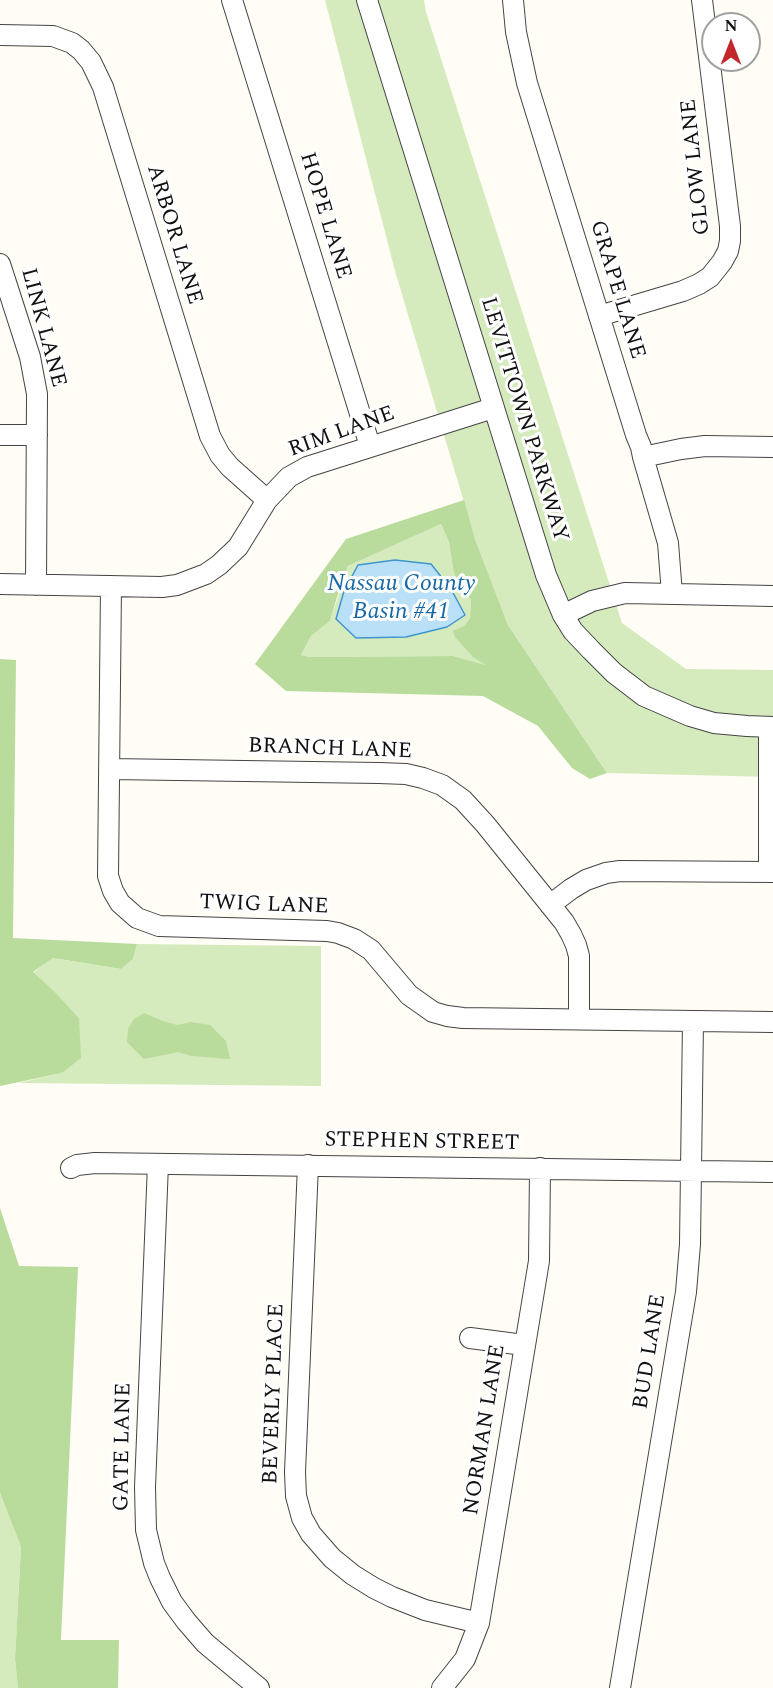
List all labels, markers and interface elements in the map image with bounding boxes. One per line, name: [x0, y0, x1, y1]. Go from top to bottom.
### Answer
north arrow: [701, 12, 761, 72]
text: N: [724, 14, 738, 38]
street label: GLOW LANE: [677, 98, 717, 236]
street label: HOPE LANE: [292, 149, 356, 283]
street label: ARBOR LANE: [139, 162, 207, 308]
street label: GRAPE LANE: [582, 218, 650, 362]
street label: LINK LANE: [13, 265, 71, 391]
street label: LEVITTOWN PARKWAY: [473, 294, 573, 546]
street label: RIM LANE: [285, 402, 399, 464]
water label: Nassau County Basin #41: [327, 571, 475, 627]
street label: BRANCH LANE: [248, 734, 412, 766]
street label: TWIG LANE: [199, 891, 329, 921]
street label: STEPHEN STREET: [324, 1128, 520, 1158]
street label: BUD LANE: [629, 1293, 673, 1411]
street label: BEVERLY PLACE: [259, 1303, 291, 1485]
street label: NORMAN LANE: [459, 1343, 513, 1517]
street label: GATE LANE: [110, 1382, 138, 1512]

